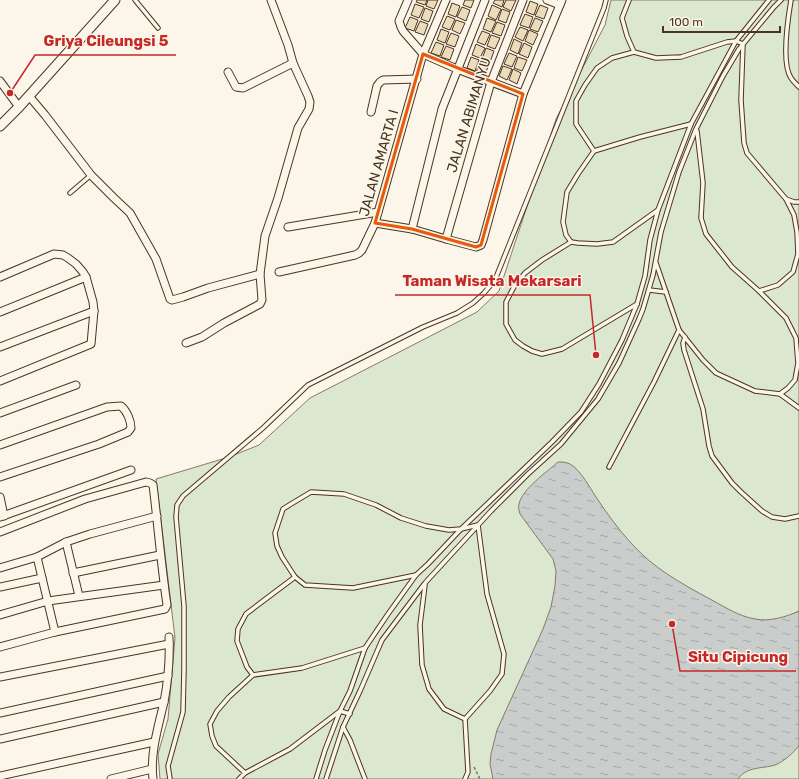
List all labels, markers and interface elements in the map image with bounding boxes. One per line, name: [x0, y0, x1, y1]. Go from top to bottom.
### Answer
scale bar: [663, 8, 780, 34]
text: 100 m: [669, 15, 703, 29]
callout: Griya Cileungsi 5: [35, 28, 176, 55]
text: Griya Cileungsi 5: [44, 32, 169, 50]
street label: JALAN ABIMANYU: [443, 55, 495, 175]
street label: JALAN AMARTA I: [356, 108, 402, 218]
callout: Taman Wisata Mekarsari: [395, 268, 590, 295]
text: Taman Wisata Mekarsari: [402, 272, 582, 290]
callout: Situ Cipicung: [680, 644, 796, 671]
text: Situ Cipicung: [688, 648, 788, 666]

